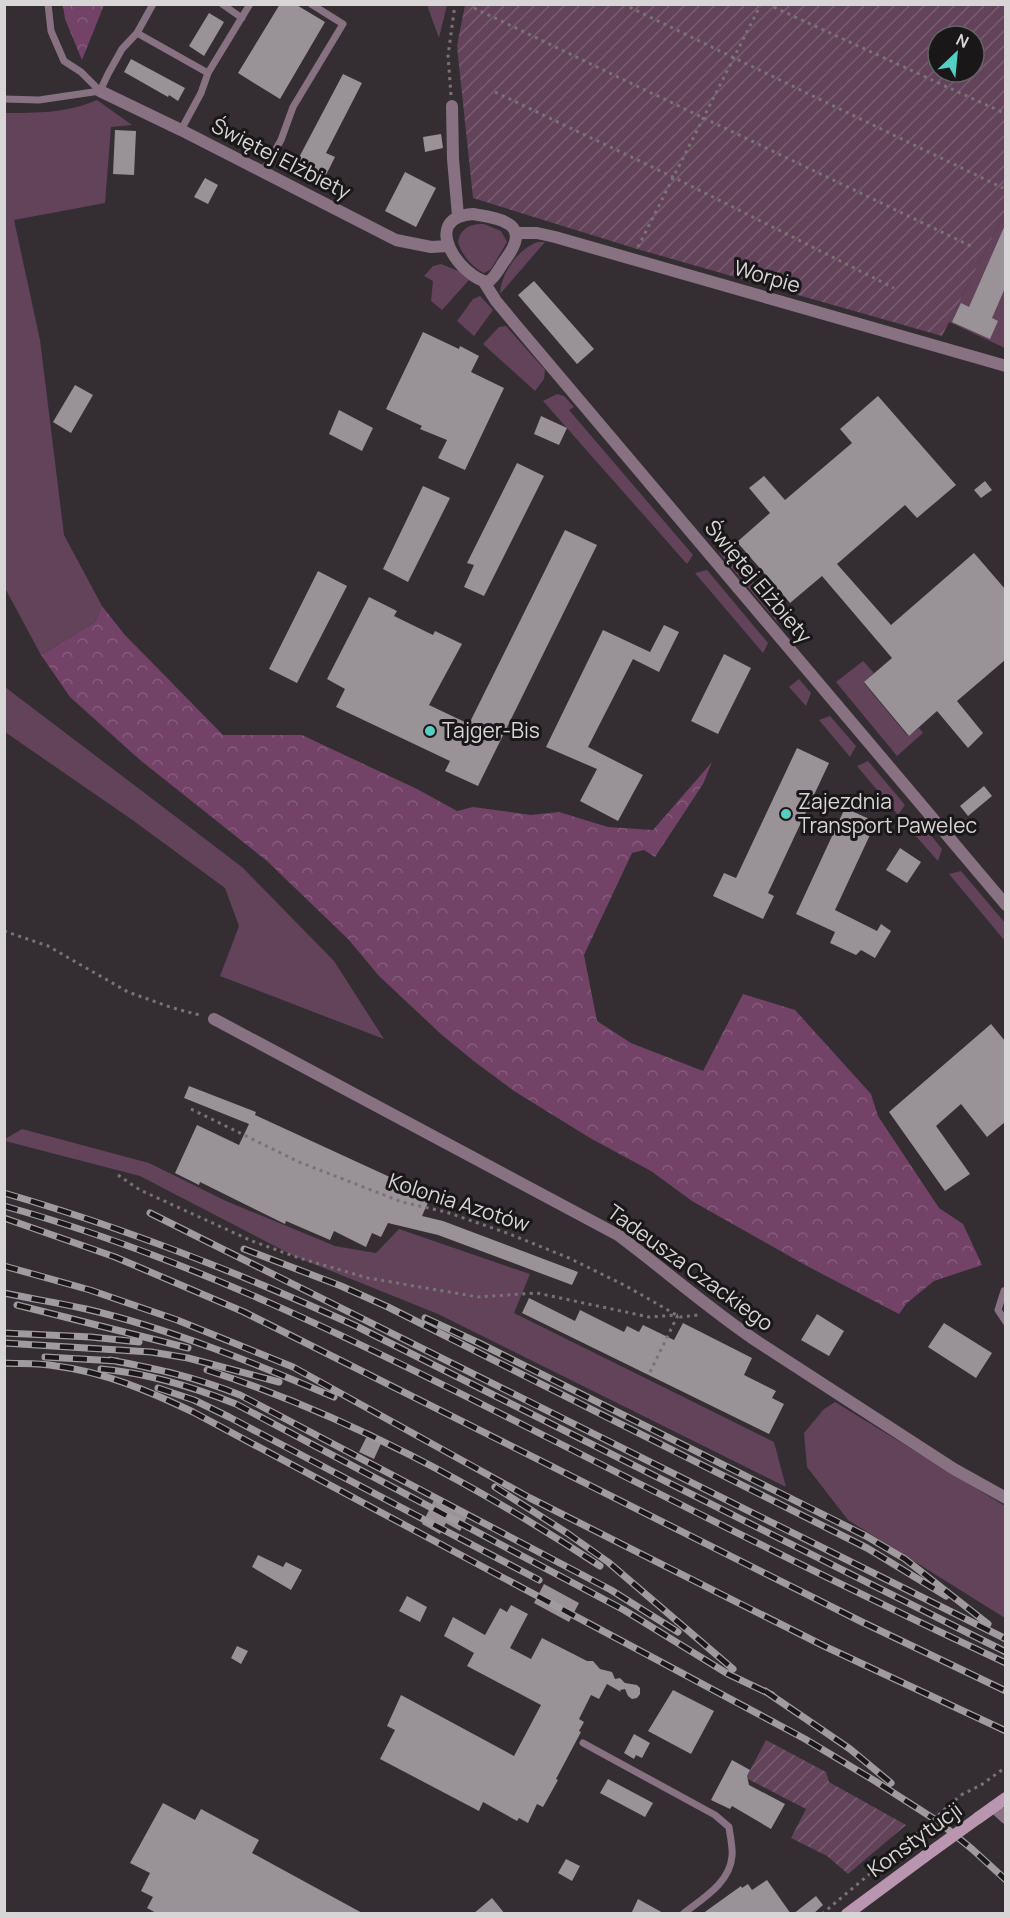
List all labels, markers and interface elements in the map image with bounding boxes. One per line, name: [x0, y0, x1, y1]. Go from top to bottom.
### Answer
north arrow: [926, 24, 986, 84]
text: N: [953, 28, 973, 53]
street label: Świętej Elżbiety: [207, 111, 356, 205]
street label: Worpie: [731, 253, 804, 299]
street label: Świętej Elżbiety: [699, 514, 819, 649]
place label: Tajger-Bis: [442, 716, 540, 744]
marker: Tajger-Bis: [423, 724, 437, 738]
place label: Zajezdnia Transport Pawelec: [798, 787, 977, 839]
marker: Zajezdnia Transport Pawelec: [779, 807, 793, 821]
street label: Kolonia Azotów: [385, 1166, 533, 1238]
street label: Tadeusza Czackiego: [602, 1198, 779, 1337]
street label: Konstytucji: [862, 1795, 967, 1883]

